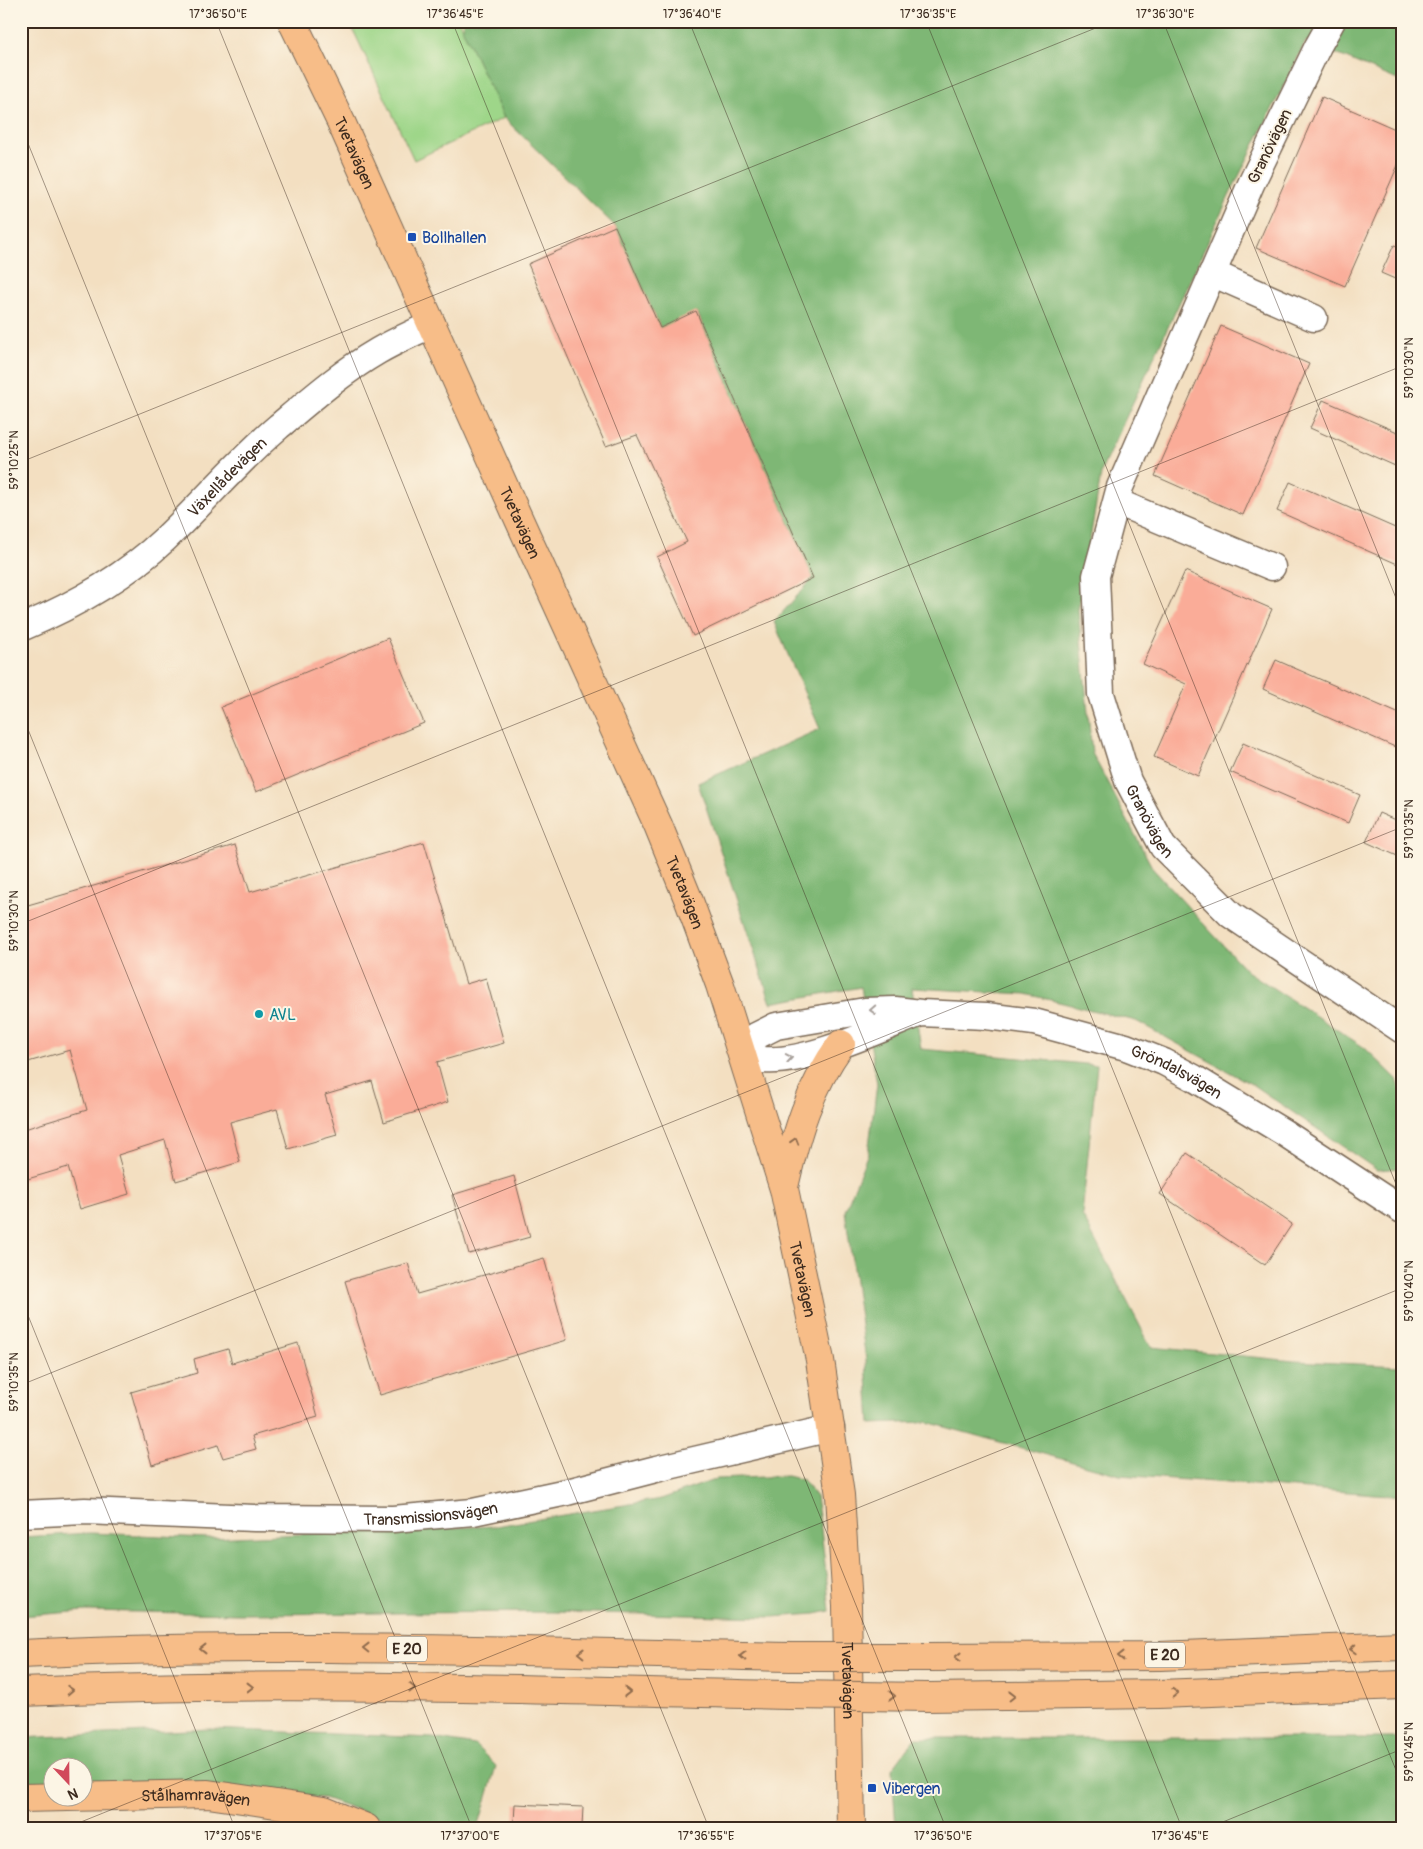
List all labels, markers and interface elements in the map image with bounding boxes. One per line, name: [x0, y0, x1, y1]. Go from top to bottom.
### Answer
text: 17°36'50"E: [189, 7, 247, 22]
text: 17°36'45"E: [427, 7, 483, 22]
text: 17°36'40"E: [663, 7, 721, 22]
text: 17°36'35"E: [900, 7, 956, 22]
text: 17°36'30"E: [1136, 7, 1194, 22]
street label: Granövägen: [1243, 106, 1297, 187]
street label: Tvetavägen: [329, 114, 379, 192]
place label: Bollhallen: [422, 228, 486, 248]
marker: Bollhallen: [406, 231, 418, 243]
text: 59°10'30"N: [1402, 337, 1417, 399]
text: 59°10'25"N: [7, 430, 22, 490]
street label: Växellådevägen: [184, 433, 271, 522]
street label: Tvetavägen: [494, 484, 544, 562]
street label: Granövägen: [1121, 781, 1177, 863]
text: 59°10'35"N: [1402, 799, 1417, 859]
street label: Tvetavägen: [661, 853, 707, 932]
text: 59°10'30"N: [7, 890, 22, 952]
place label: AVL: [269, 1005, 296, 1025]
one-way arrow: [868, 1005, 876, 1016]
marker: AVL: [253, 1008, 265, 1020]
street label: Gröndalsvägen: [1128, 1041, 1225, 1104]
one-way arrow: [785, 1054, 794, 1064]
one-way arrow: [789, 1138, 799, 1146]
street label: Tvetavägen: [784, 1240, 820, 1319]
text: 59°10'40"N: [1402, 1260, 1417, 1322]
text: 59°10'35"N: [7, 1352, 22, 1412]
street label: Transmissionsvägen: [363, 1498, 500, 1530]
road number: E 20: [387, 1636, 427, 1662]
street label: Tvetavägen: [837, 1642, 858, 1719]
road number: E 20: [1145, 1642, 1185, 1668]
one-way arrow: [361, 1643, 369, 1654]
one-way arrow: [1349, 1643, 1357, 1654]
one-way arrow: [199, 1644, 206, 1654]
one-way arrow: [576, 1648, 584, 1658]
one-way arrow: [739, 1651, 746, 1661]
one-way arrow: [1116, 1651, 1124, 1661]
one-way arrow: [954, 1652, 962, 1662]
one-way arrow: [246, 1682, 254, 1692]
one-way arrow: [409, 1683, 417, 1693]
one-way arrow: [66, 1684, 74, 1695]
one-way arrow: [624, 1687, 632, 1697]
one-way arrow: [1171, 1688, 1179, 1699]
one-way arrow: [1008, 1690, 1016, 1701]
one-way arrow: [888, 1691, 896, 1701]
text: 59°10'45"N: [1402, 1722, 1417, 1782]
north arrow: [42, 1756, 92, 1806]
place label: Vibergen: [882, 1779, 941, 1799]
marker: Vibergen: [866, 1782, 878, 1794]
text: N: [65, 1784, 80, 1803]
street label: Stålhamravägen: [141, 1785, 252, 1811]
text: 17°37'05"E: [204, 1829, 262, 1844]
text: 17°37'00"E: [440, 1829, 500, 1844]
text: 17°36'55"E: [678, 1829, 734, 1844]
text: 17°36'50"E: [914, 1829, 972, 1844]
text: 17°36'45"E: [1152, 1829, 1208, 1844]

